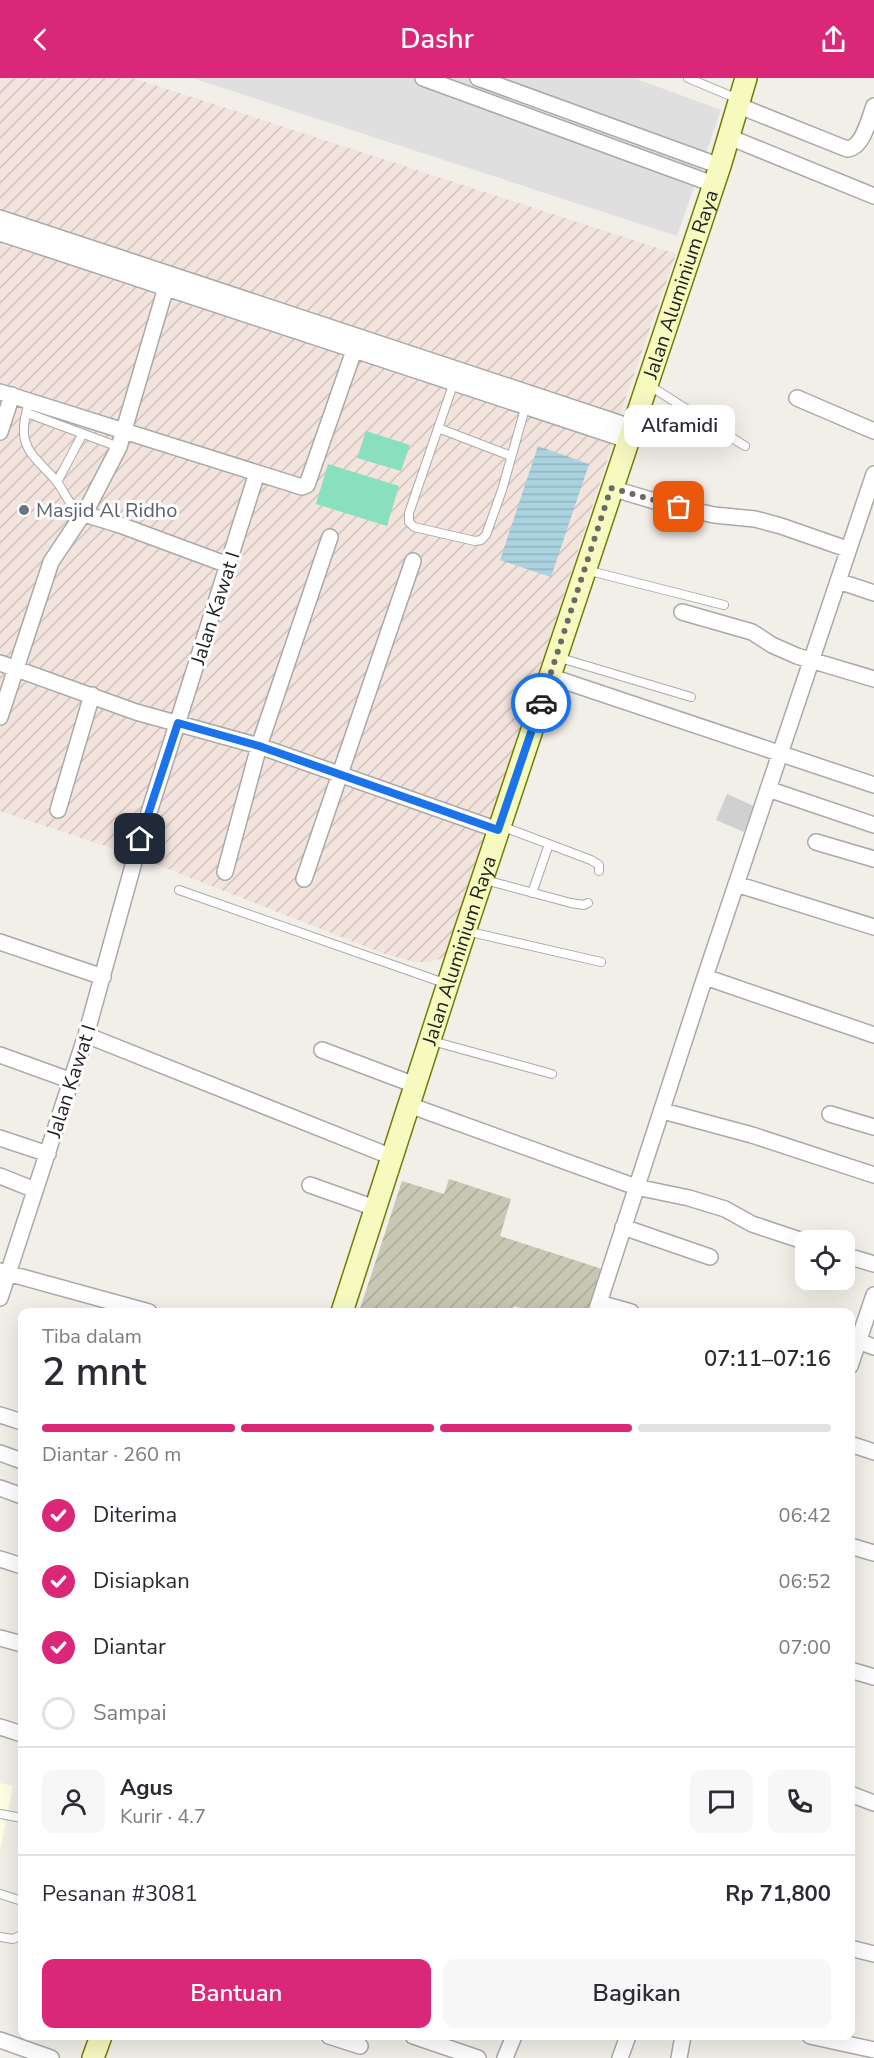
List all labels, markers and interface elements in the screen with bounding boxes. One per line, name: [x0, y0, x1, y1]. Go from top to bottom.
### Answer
text: Dashr: [400, 21, 474, 58]
icon: back: [24, 23, 57, 56]
icon: share: [817, 23, 850, 56]
street label: Jalan Aluminium Raya: [637, 186, 725, 384]
callout: Alfamidi: [624, 405, 734, 447]
text: Alfamidi: [641, 412, 718, 439]
pin: [653, 481, 704, 532]
icon: bag: [662, 490, 695, 523]
place label: Masjid Al Ridho: [36, 497, 177, 524]
marker: Masjid Al Ridho: [17, 503, 31, 517]
street label: Jalan Kawat I: [184, 548, 246, 669]
courier: [511, 673, 571, 733]
icon: car: [525, 687, 558, 720]
pin: [114, 813, 165, 864]
icon: home: [123, 822, 156, 855]
street label: Jalan Aluminium Raya: [416, 852, 503, 1050]
street label: Jalan Kawat I: [40, 1021, 102, 1142]
map controls: [795, 1230, 855, 1290]
button: locate: [795, 1230, 855, 1290]
text: Tiba dalam: [42, 1323, 142, 1350]
text: 07:11–07:16: [704, 1344, 831, 1374]
text: 2 mnt: [42, 1346, 146, 1399]
text: Diantar · 260 m: [42, 1441, 181, 1468]
icon: check: [42, 1499, 75, 1532]
text: Diterima: [93, 1500, 177, 1530]
text: 06:42: [778, 1502, 831, 1529]
icon: check: [42, 1565, 75, 1598]
text: Disiapkan: [93, 1566, 190, 1596]
text: 06:52: [778, 1568, 831, 1595]
icon: check: [42, 1631, 75, 1664]
text: Diantar: [93, 1632, 166, 1662]
text: 07:00: [778, 1634, 831, 1661]
text: Sampai: [93, 1698, 167, 1728]
button: person: [42, 1770, 105, 1833]
button: chat: [690, 1770, 753, 1833]
button: phone: [768, 1770, 831, 1833]
text: Agus: [120, 1773, 173, 1803]
text: Kurir · 4.7: [120, 1803, 206, 1830]
text: Pesanan #3081: [42, 1879, 198, 1909]
text: Rp 71,800: [725, 1879, 831, 1909]
button: Bantuan: [42, 1959, 431, 2028]
button: Bagikan: [443, 1959, 831, 2028]

